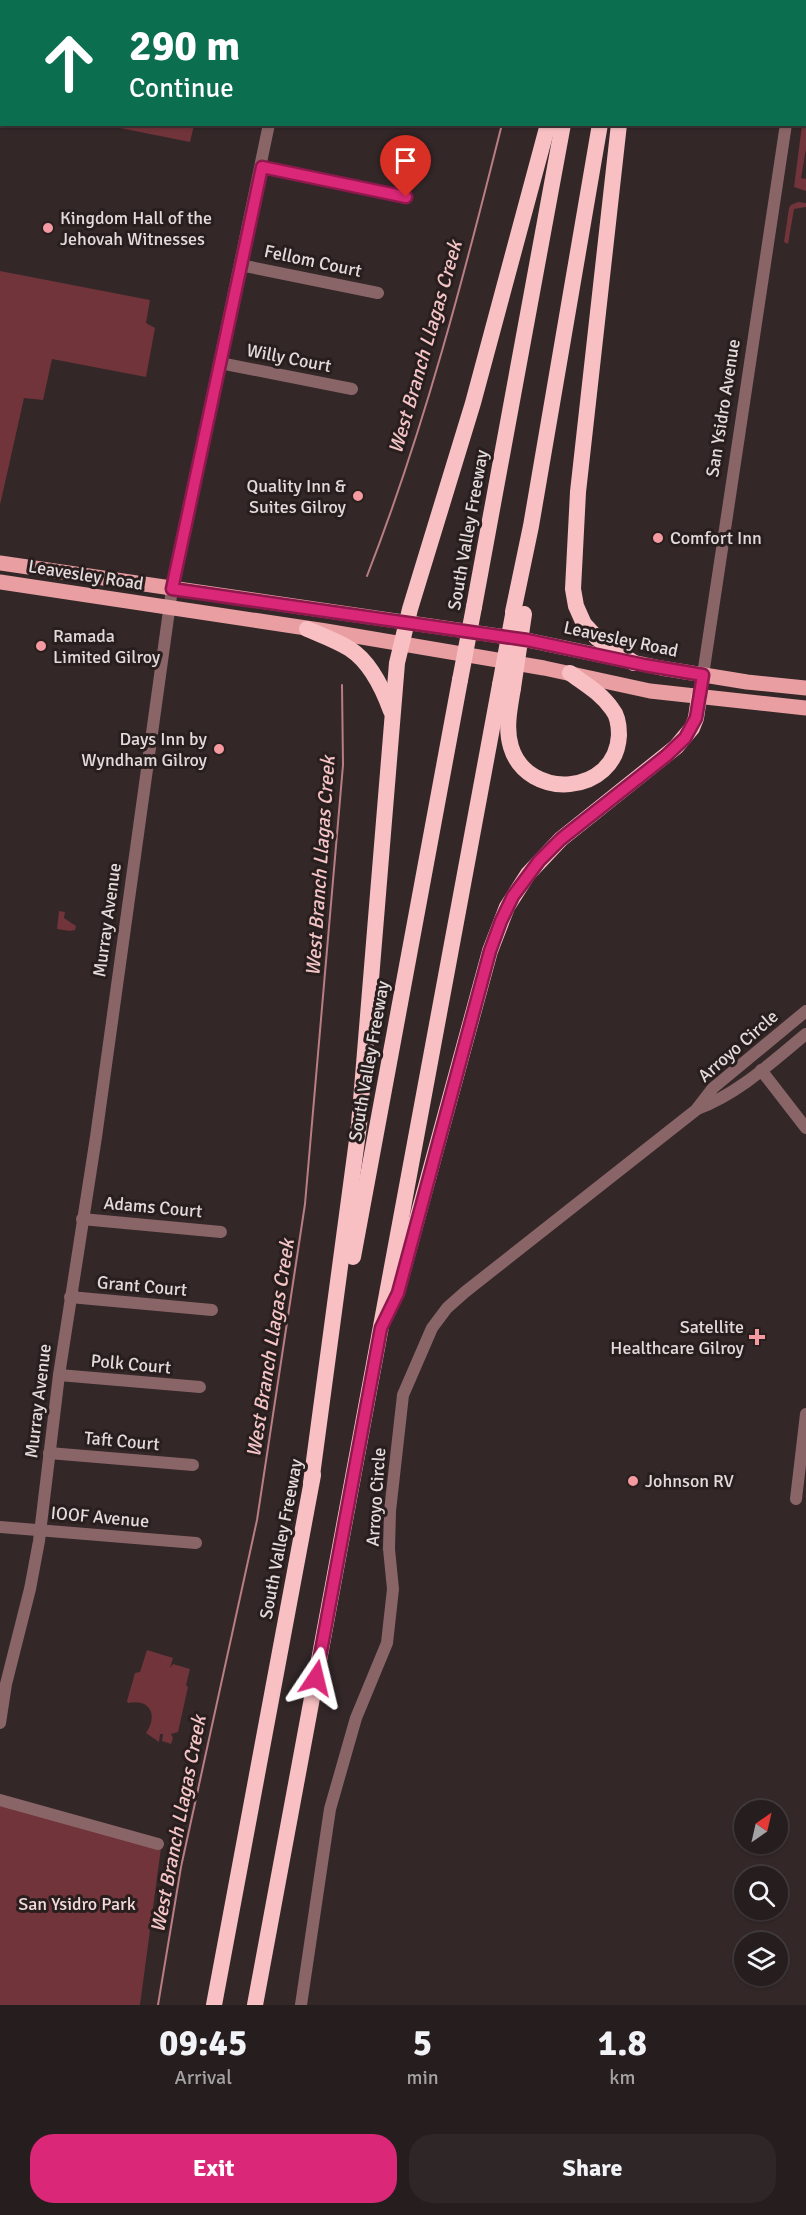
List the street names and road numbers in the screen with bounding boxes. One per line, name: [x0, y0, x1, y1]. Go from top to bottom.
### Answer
street label: Fellom Court: [262, 240, 364, 282]
street label: San Ysidro Avenue: [701, 338, 745, 478]
street label: Willy Court: [245, 339, 333, 377]
street label: South Valley Freeway: [443, 447, 493, 612]
street label: Leavesley Road: [27, 555, 145, 595]
street label: Leavesley Road: [562, 616, 680, 662]
street label: Murray Avenue: [88, 861, 126, 979]
street label: South Valley Freeway: [344, 978, 394, 1143]
street label: Arroyo Circle: [693, 1005, 783, 1087]
street label: Adams Court: [103, 1192, 203, 1222]
street label: Grant Court: [96, 1271, 188, 1301]
street label: Murray Avenue: [20, 1343, 56, 1459]
street label: Polk Court: [90, 1350, 172, 1378]
street label: Taft Court: [83, 1427, 161, 1455]
street label: Arroyo Circle: [362, 1447, 390, 1547]
street label: South Valley Freeway: [255, 1457, 307, 1621]
street label: IOOF Avenue: [50, 1502, 150, 1532]

